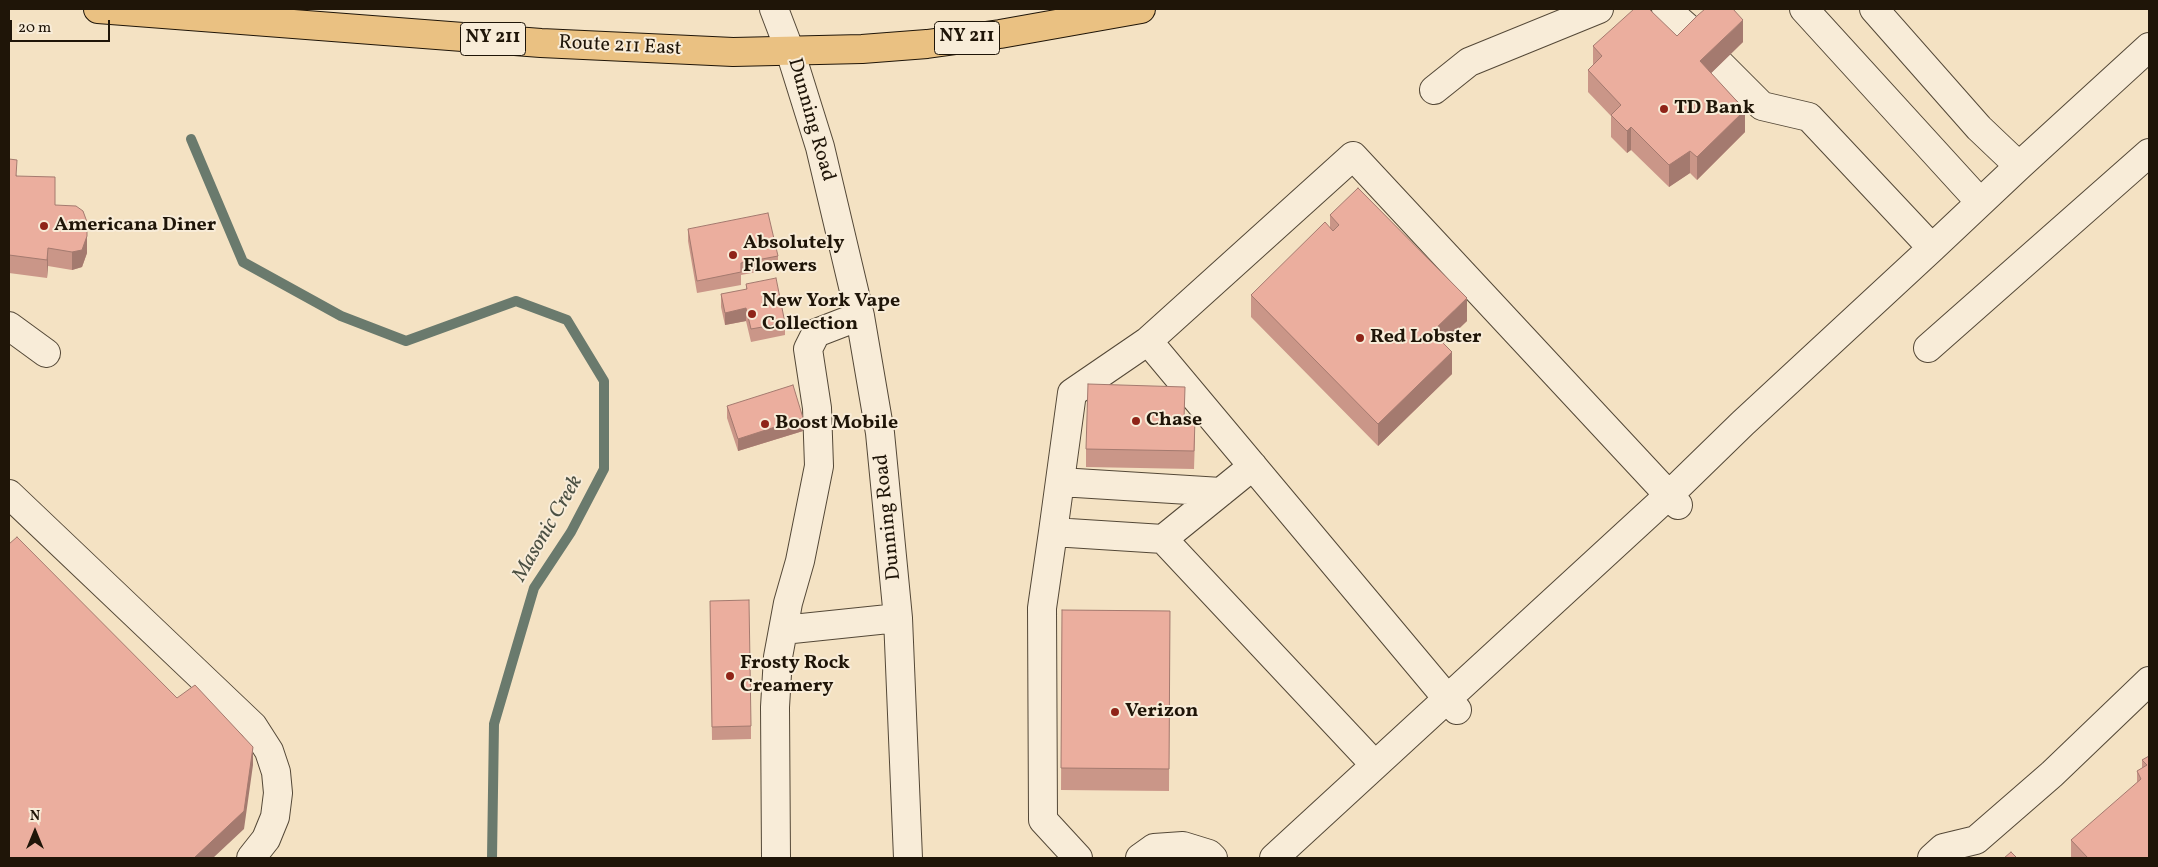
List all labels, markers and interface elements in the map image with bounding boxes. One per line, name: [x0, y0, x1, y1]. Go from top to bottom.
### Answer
scale bar: [12, 10, 112, 42]
text: 20 m: [18, 18, 51, 39]
road number: NY 211: [460, 22, 526, 56]
road number: NY 211: [934, 22, 1000, 54]
street label: Route 211 East: [558, 32, 682, 62]
street label: Dunning Road: [781, 56, 839, 184]
place label: TD Bank: [1674, 97, 1755, 121]
marker: TD Bank: [1658, 103, 1670, 115]
place label: Americana Diner: [54, 214, 216, 238]
marker: Americana Diner: [38, 220, 50, 232]
place label: Absolutely Flowers: [743, 232, 844, 279]
marker: Absolutely Flowers: [727, 249, 739, 261]
place label: New York Vape Collection: [762, 290, 900, 337]
marker: New York Vape Collection: [746, 308, 758, 320]
place label: Red Lobster: [1370, 326, 1482, 350]
marker: Red Lobster: [1354, 332, 1366, 344]
place label: Chase: [1146, 409, 1202, 433]
place label: Boost Mobile: [775, 412, 898, 436]
marker: Chase: [1130, 415, 1142, 427]
marker: Boost Mobile: [759, 418, 771, 430]
street label: Dunning Road: [870, 453, 908, 581]
water label: Masonic Creek: [509, 471, 589, 587]
place label: Frosty Rock Creamery: [740, 652, 850, 699]
marker: Frosty Rock Creamery: [724, 670, 736, 682]
place label: Verizon: [1125, 700, 1198, 724]
marker: Verizon: [1109, 706, 1121, 718]
north arrow: [10, 807, 60, 857]
text: N: [30, 807, 40, 826]

